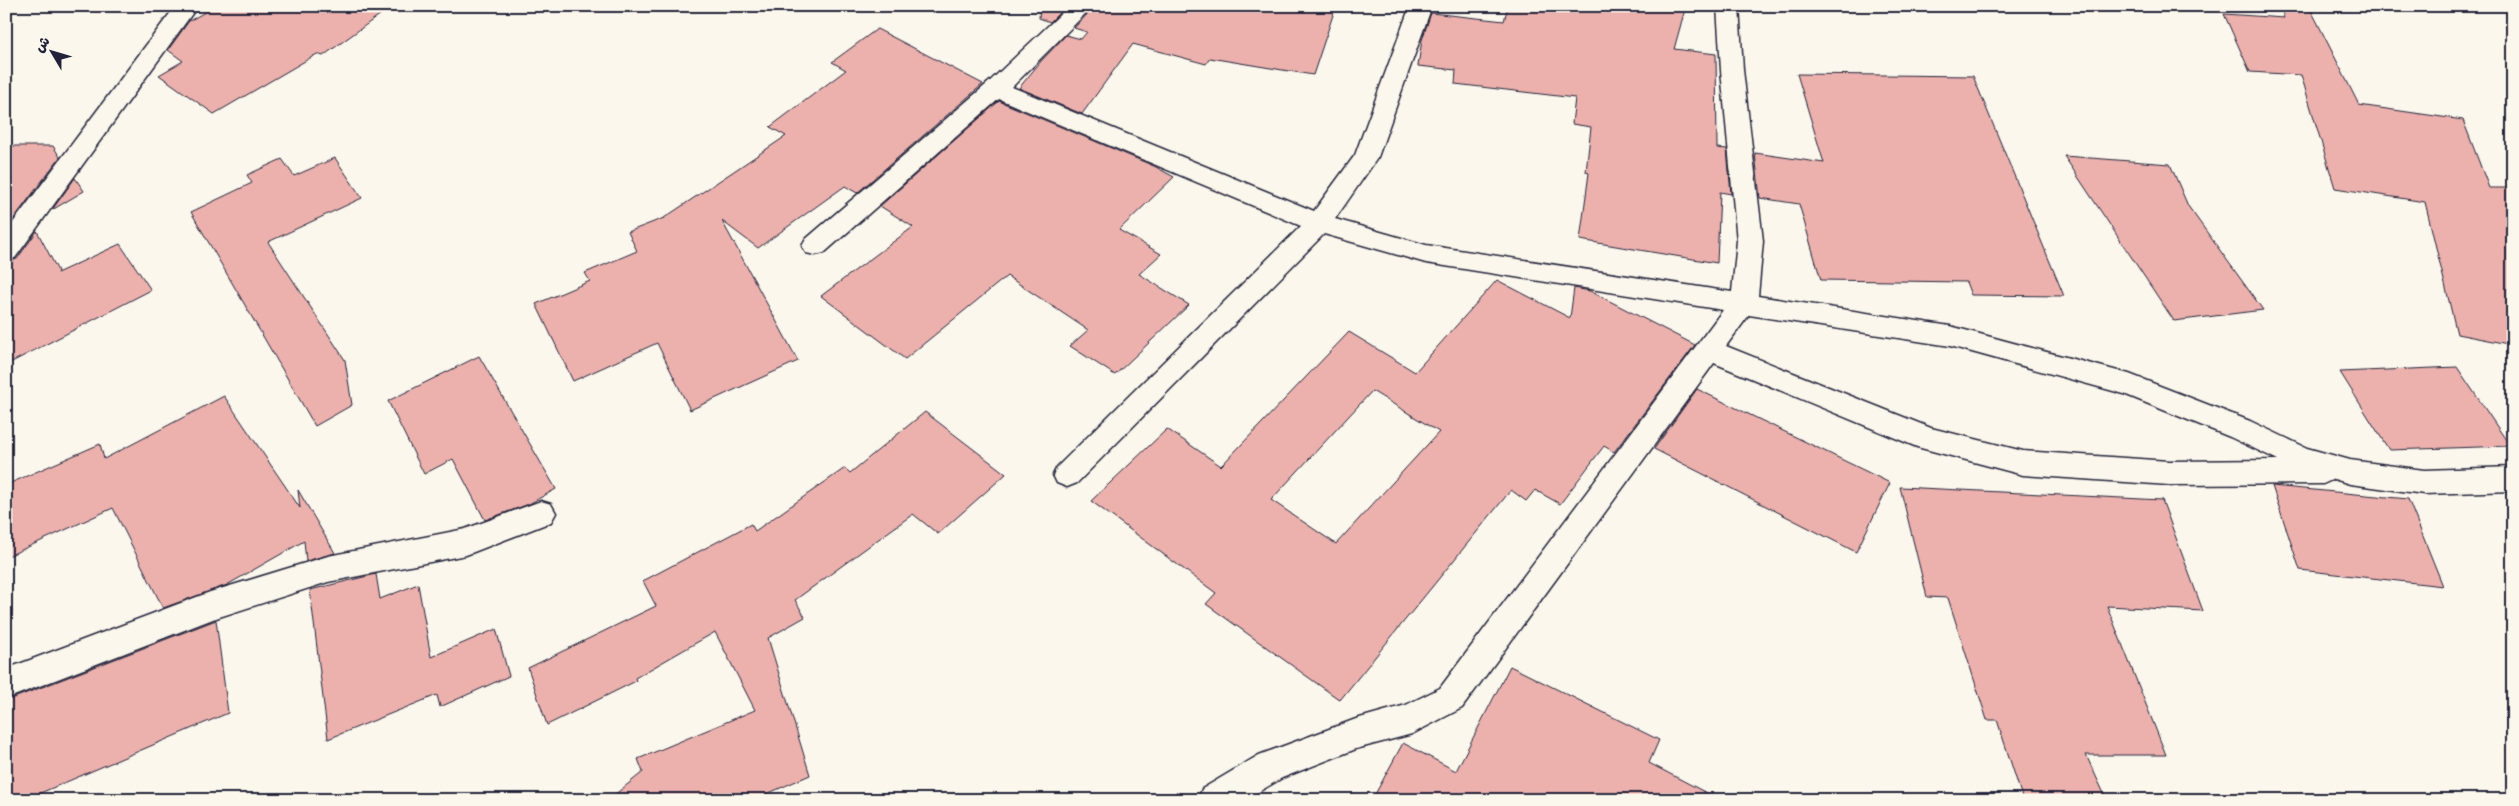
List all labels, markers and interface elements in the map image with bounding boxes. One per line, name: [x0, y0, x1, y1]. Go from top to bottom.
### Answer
north arrow: [28, 28, 78, 78]
text: ش: [30, 32, 54, 56]

